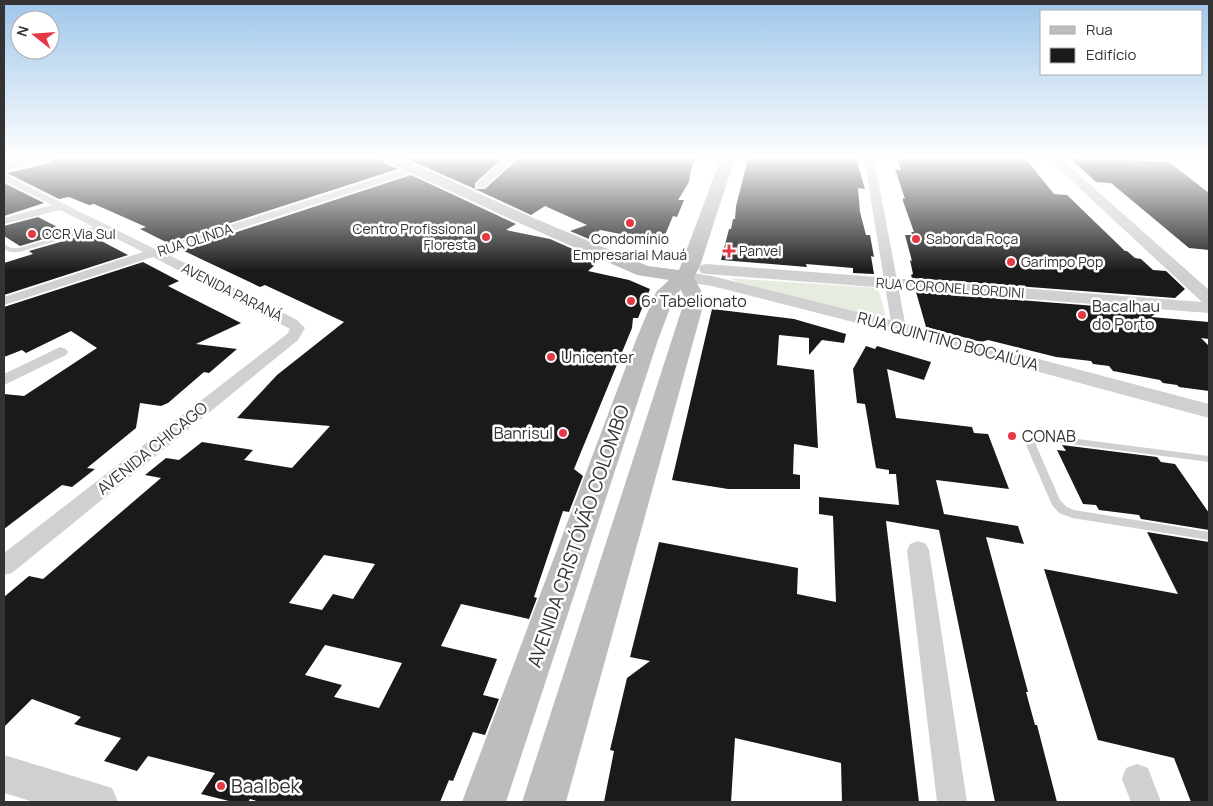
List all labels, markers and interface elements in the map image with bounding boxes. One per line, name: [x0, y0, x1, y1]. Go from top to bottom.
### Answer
north arrow: [10, 10, 60, 60]
legend: [1040, 10, 1203, 75]
text: Rua: [1086, 19, 1113, 40]
text: N: [12, 23, 33, 39]
text: Edifício: [1086, 44, 1137, 65]
marker: Condomínio Empresarial Mauá: [624, 217, 636, 229]
street label: RUA OLINDA: [155, 218, 235, 261]
place label: Centro Profissional Floresta: [352, 219, 476, 254]
place label: CCR Via Sul: [42, 224, 116, 243]
marker: CCR Via Sul: [26, 228, 38, 240]
place label: Condomínio Empresarial Mauá: [573, 229, 687, 264]
place label: Sabor da Roça: [926, 229, 1018, 248]
marker: Centro Profissional Floresta: [480, 231, 492, 243]
marker: Sabor da Roça: [910, 233, 922, 245]
place label: Panvel: [739, 241, 782, 260]
marker: Panvel: [723, 245, 735, 257]
place label: Garimpo Pop: [1021, 252, 1103, 271]
marker: Garimpo Pop: [1005, 256, 1017, 268]
street label: AVENIDA PARANÁ: [179, 258, 286, 325]
street label: RUA CORONEL BORDINI: [875, 273, 1025, 302]
place label: 6º Tabelionato: [641, 290, 747, 312]
marker: 6º Tabelionato: [625, 295, 637, 307]
place label: Bacalhau do Porto: [1092, 295, 1160, 335]
street label: RUA QUINTINO BOCAIÚVA: [855, 306, 1041, 376]
marker: Bacalhau do Porto: [1076, 309, 1088, 321]
place label: Unicenter: [561, 346, 634, 368]
marker: Unicenter: [545, 351, 557, 363]
street label: AVENIDA CHICAGO: [92, 396, 212, 499]
street label: AVENIDA CRISTÓVÃO COLOMBO: [521, 401, 635, 671]
place label: Banrisul: [494, 422, 553, 444]
place label: CONAB: [1022, 425, 1076, 447]
marker: Banrisul: [557, 427, 569, 439]
marker: CONAB: [1006, 430, 1018, 442]
place label: Baalbek: [231, 773, 301, 799]
marker: Baalbek: [215, 780, 227, 792]

